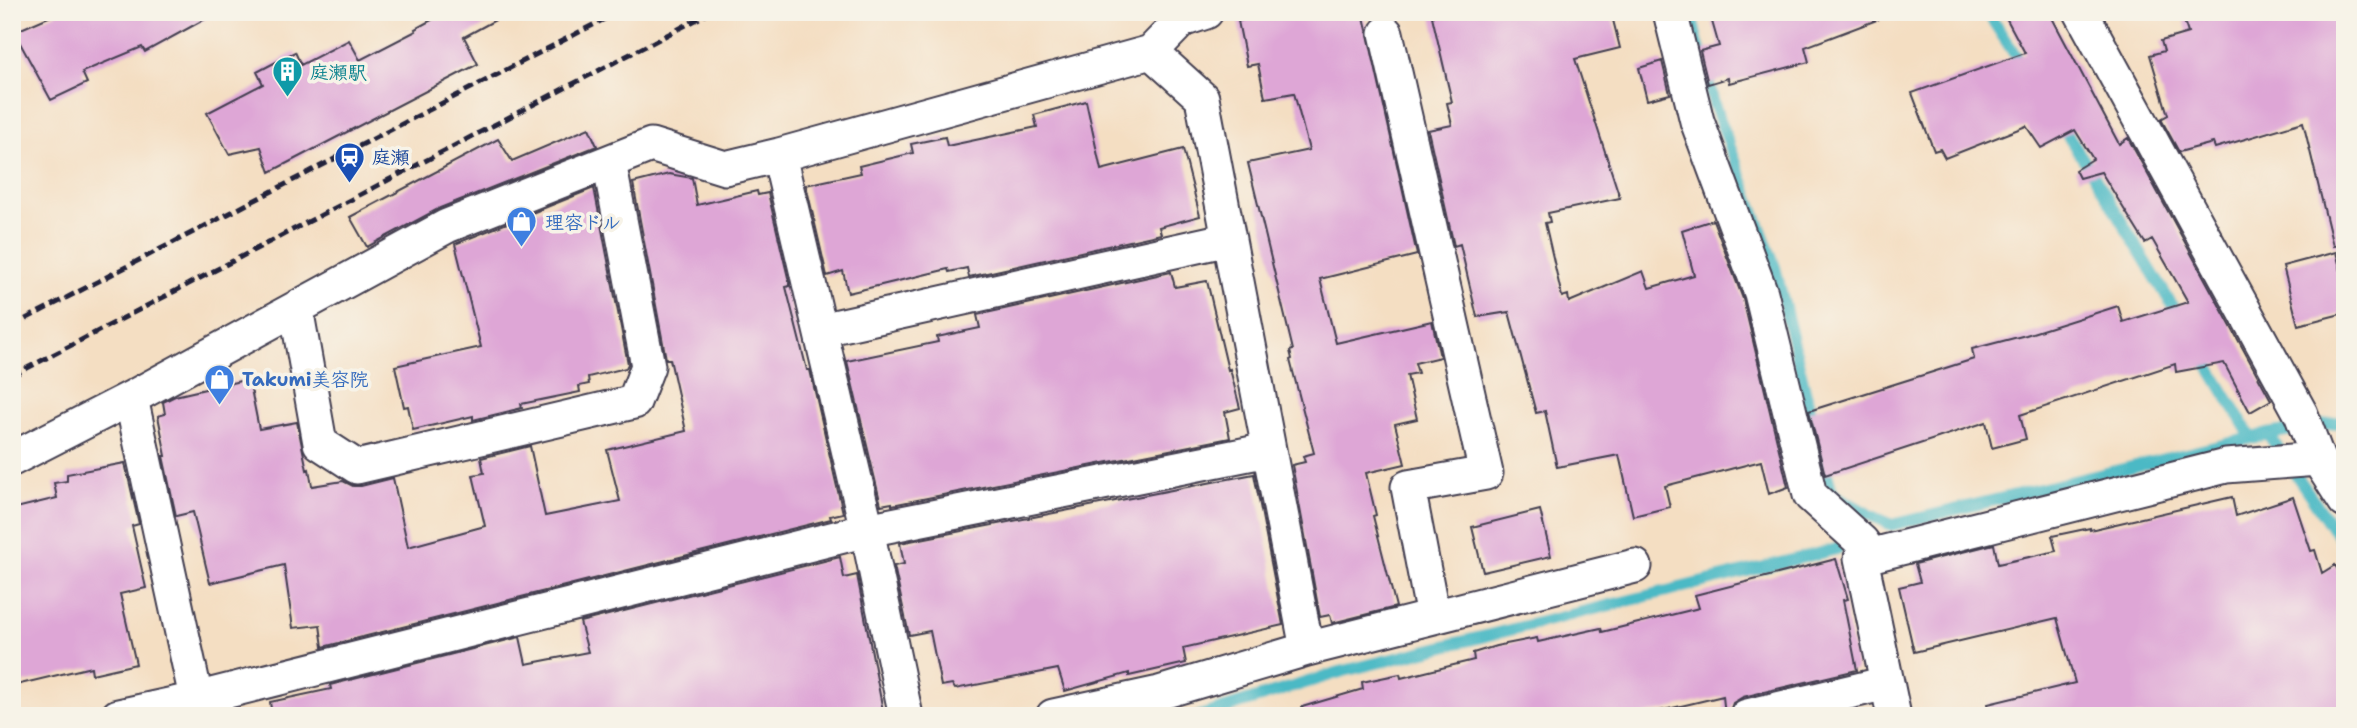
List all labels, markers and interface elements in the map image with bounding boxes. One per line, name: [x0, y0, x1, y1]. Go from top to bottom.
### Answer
building icon: 庭瀬駅: [270, 55, 304, 99]
place label: 庭瀬駅: [310, 60, 367, 85]
station icon: 庭瀬: [332, 140, 366, 184]
place label: 庭瀬: [372, 145, 410, 170]
shop icon: 理容ドル: [505, 205, 539, 249]
place label: 理容ドル: [545, 210, 621, 235]
shop icon: Takumi美容院: [202, 362, 236, 406]
place label: Takumi美容院: [242, 367, 369, 392]

